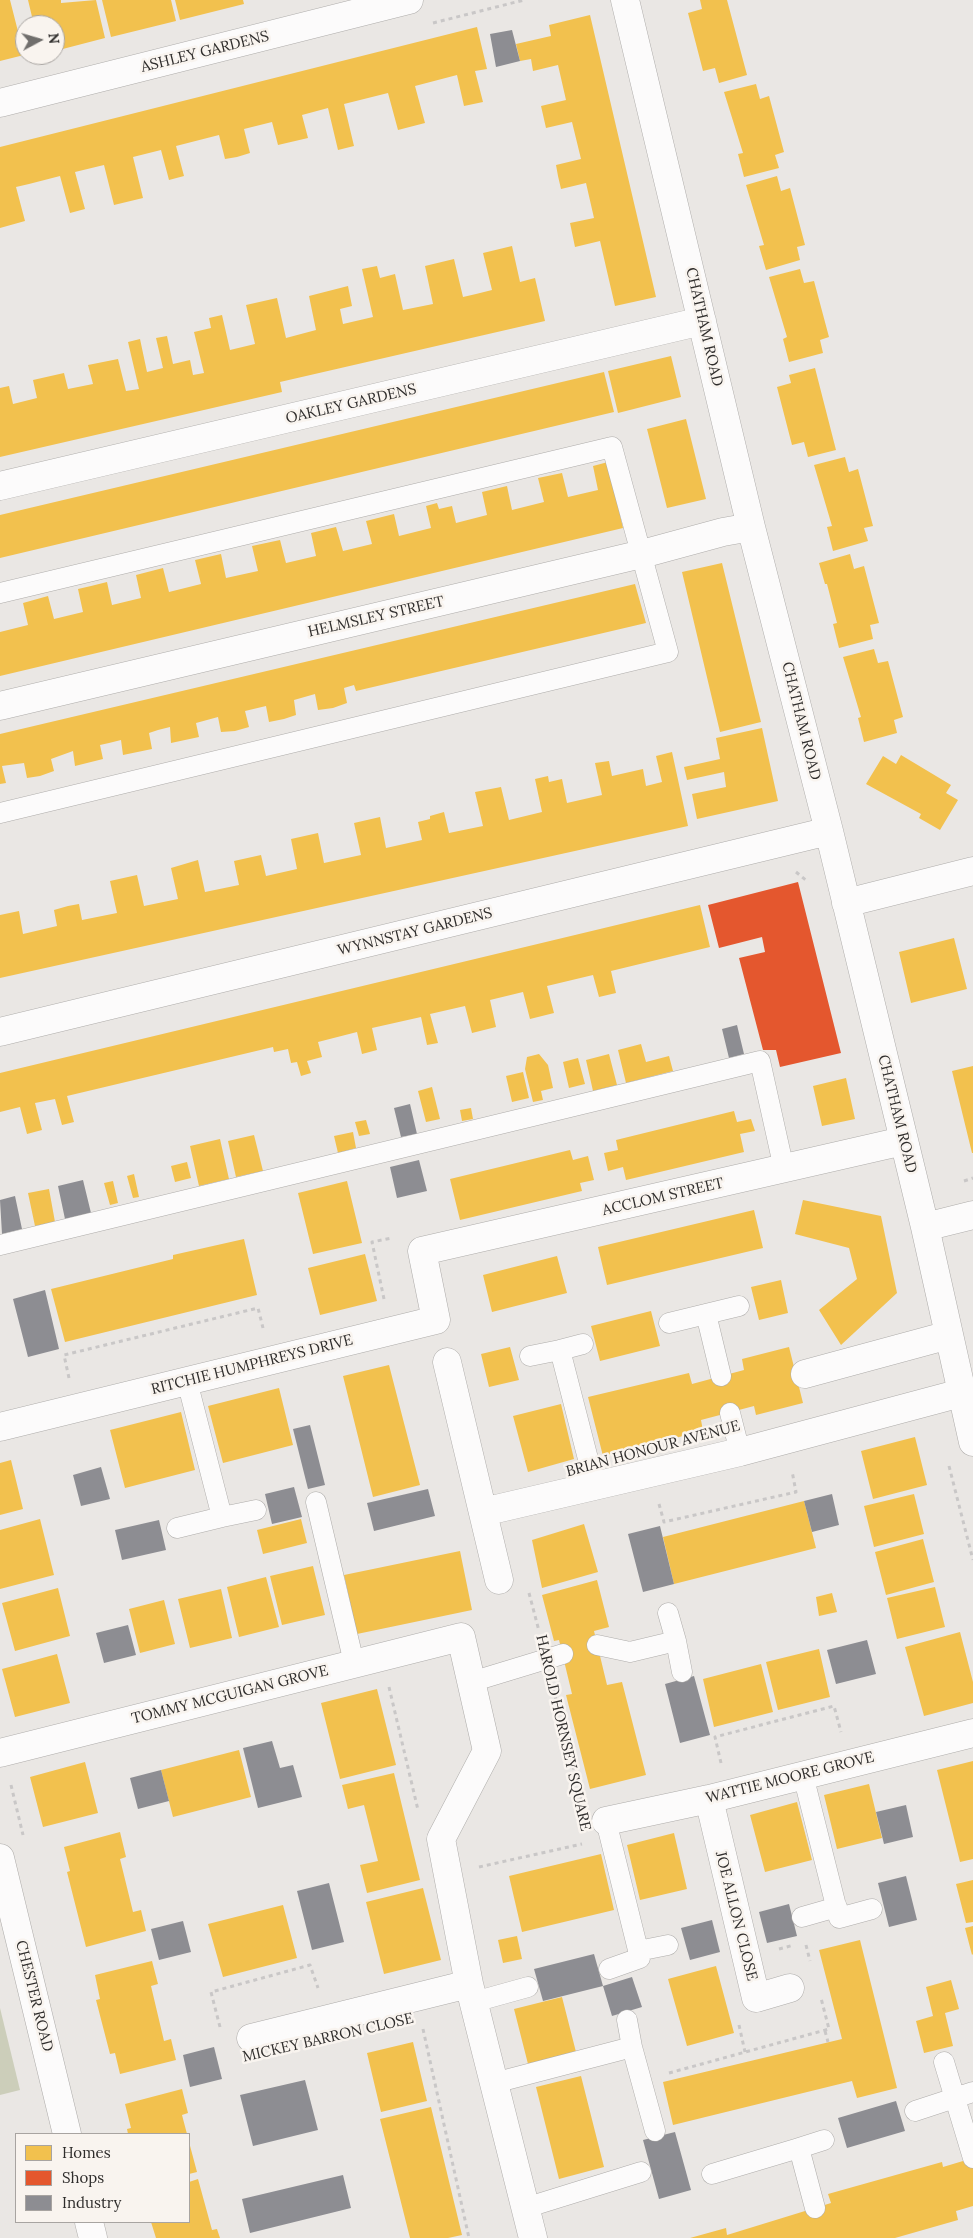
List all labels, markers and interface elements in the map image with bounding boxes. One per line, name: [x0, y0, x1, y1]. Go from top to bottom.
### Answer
north arrow: [15, 15, 65, 65]
street label: ASHLEY GARDENS: [139, 27, 271, 77]
text: N: [44, 32, 63, 45]
street label: CHATHAM ROAD: [682, 266, 726, 388]
street label: OAKLEY GARDENS: [284, 380, 418, 428]
street label: HELMSLEY STREET: [306, 593, 446, 641]
street label: CHATHAM ROAD: [778, 660, 824, 782]
street label: WYNNSTAY GARDENS: [336, 904, 494, 960]
street label: CHATHAM ROAD: [874, 1053, 920, 1175]
street label: ACCLOM STREET: [601, 1174, 725, 1220]
street label: RITCHIE HUMPHREYS DRIVE: [149, 1331, 355, 1399]
street label: BRIAN HONOUR AVENUE: [564, 1417, 742, 1481]
street label: HAROLD HORNSEY SQUARE: [532, 1633, 594, 1833]
street label: TOMMY MCGUIGAN GROVE: [130, 1662, 330, 1728]
street label: WATTIE MOORE GROVE: [704, 1748, 876, 1808]
street label: JOE ALLON CLOSE: [711, 1849, 761, 1983]
street label: CHESTER ROAD: [11, 1939, 57, 2053]
street label: MICKEY BARRON CLOSE: [241, 2010, 415, 2066]
legend: [15, 2133, 190, 2223]
text: Homes: [62, 2143, 111, 2162]
text: Shops: [62, 2168, 104, 2187]
text: Industry: [62, 2193, 121, 2212]

